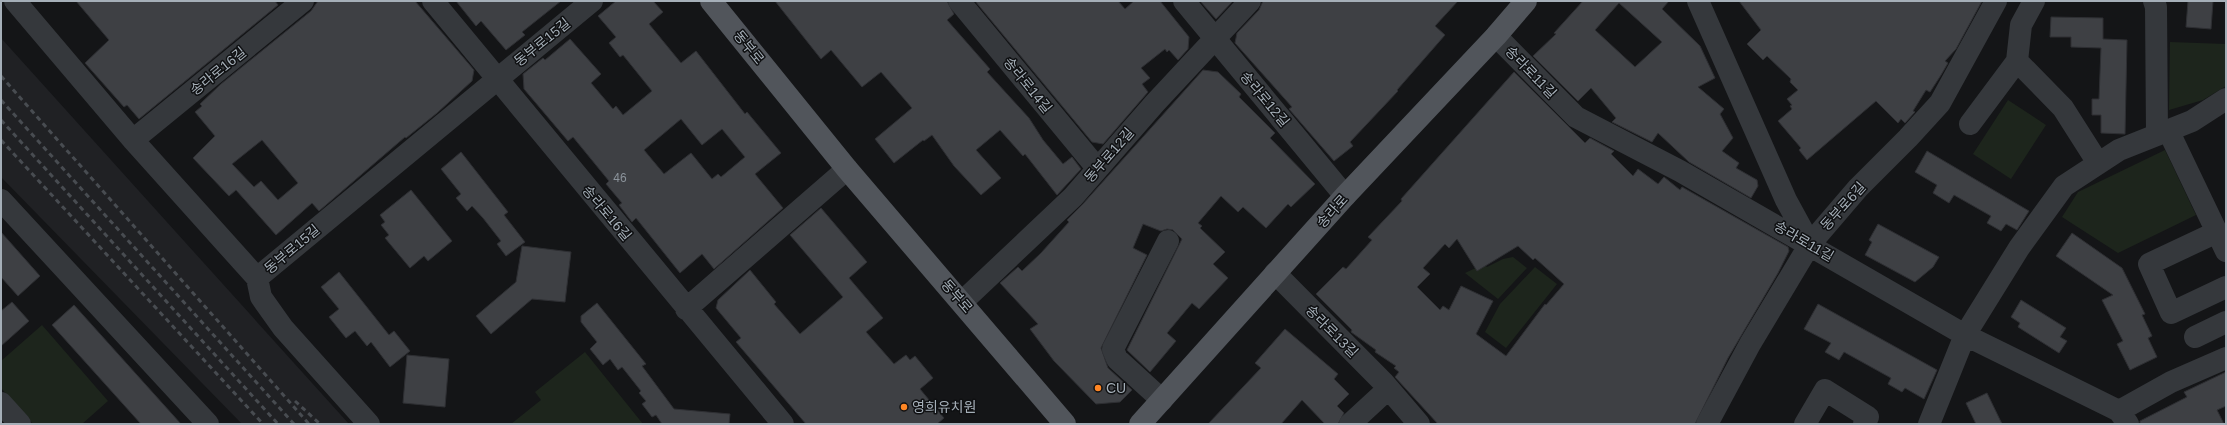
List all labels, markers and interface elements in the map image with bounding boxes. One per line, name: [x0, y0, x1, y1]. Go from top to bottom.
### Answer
street label: 동부로15길: [511, 15, 573, 69]
street label: 동부로: [731, 27, 767, 67]
street label: 송라로11길: [1502, 43, 1560, 101]
street label: 송라로16길: [187, 44, 249, 98]
street label: 송라로14길: [1001, 54, 1055, 116]
street label: 송라로12길: [1237, 68, 1293, 130]
street label: 동부로12길: [1081, 124, 1137, 186]
house number: 46: [613, 171, 627, 185]
street label: 동부로6길: [1817, 179, 1869, 233]
street label: 송라로16길: [579, 182, 635, 244]
street label: 송라로: [1313, 191, 1351, 231]
street label: 송라로11길: [1771, 218, 1837, 264]
street label: 동부로15길: [261, 221, 323, 277]
street label: 동부로: [938, 276, 976, 316]
street label: 송라로13길: [1303, 302, 1361, 360]
place label: CU: [1106, 380, 1126, 396]
marker: CU: [1093, 383, 1103, 393]
place label: 영희유치원: [912, 399, 976, 415]
marker: 영희유치원: [899, 402, 909, 412]

